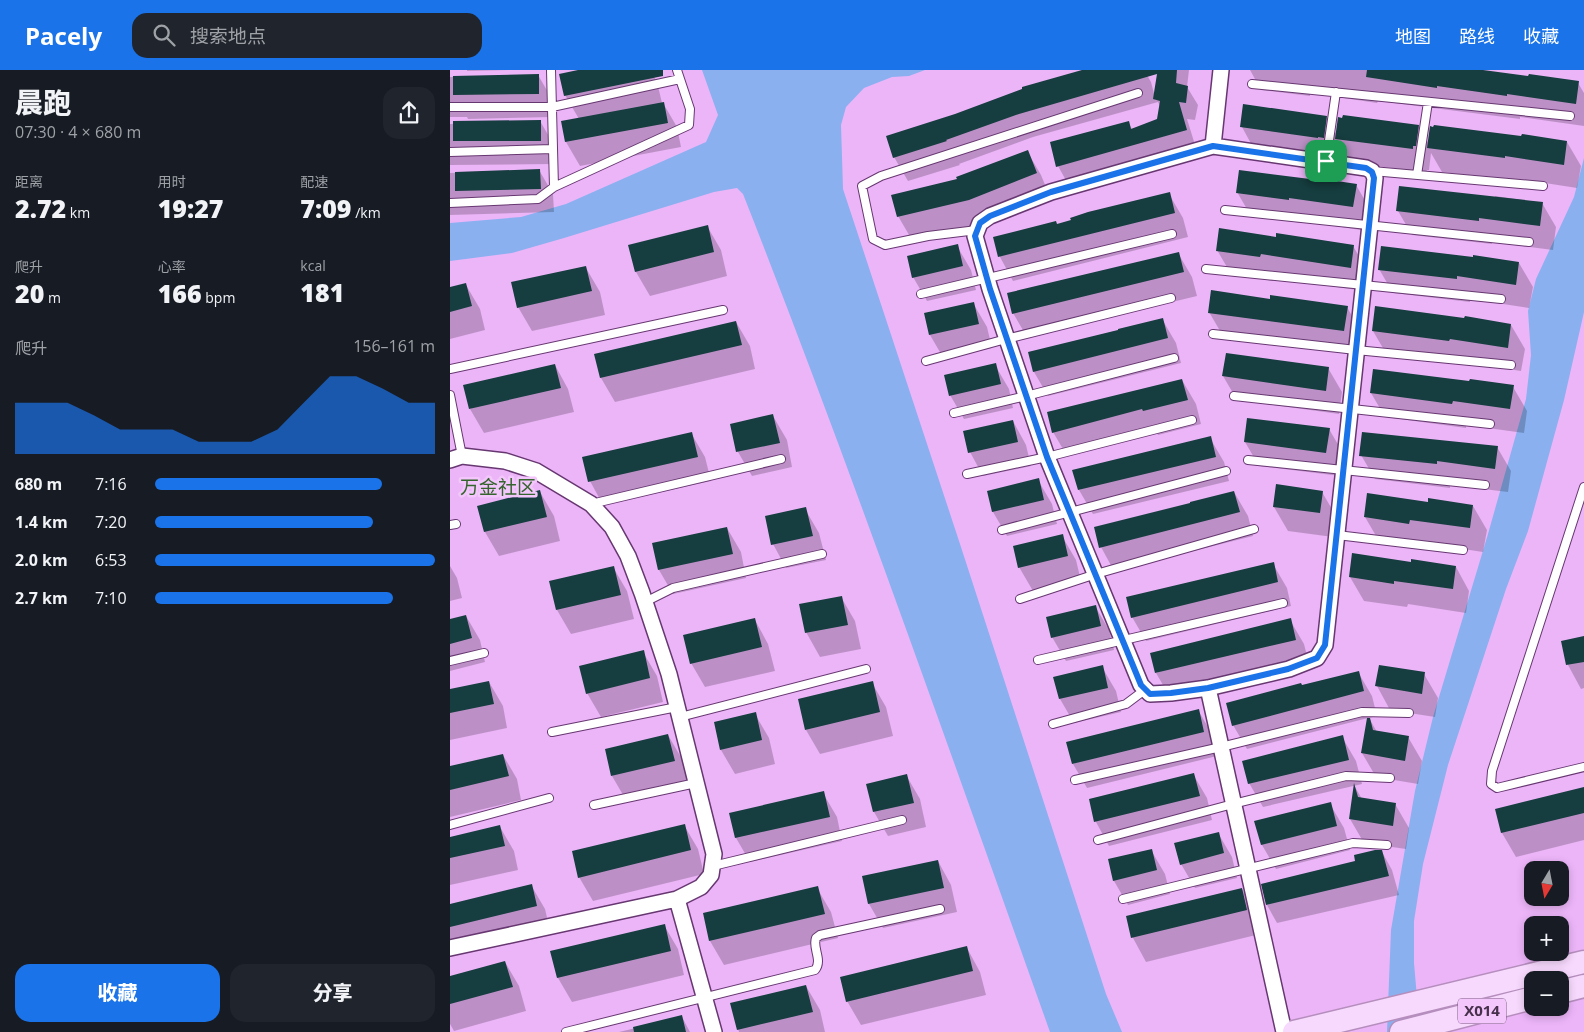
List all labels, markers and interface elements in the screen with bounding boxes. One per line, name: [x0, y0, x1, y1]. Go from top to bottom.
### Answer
search box: [132, 13, 482, 58]
text: Pacely: [25, 19, 102, 52]
icon: search: [150, 21, 178, 49]
text: 搜索地点: [190, 23, 266, 49]
text: 地图: [1395, 24, 1431, 48]
text: 路线: [1459, 24, 1495, 48]
text: 收藏: [1523, 24, 1559, 48]
text: 晨跑: [15, 83, 71, 121]
button: share: [383, 87, 435, 139]
text: 07:30 · 4 × 680 m: [15, 121, 141, 143]
pin: [1305, 140, 1347, 182]
icon: arrive: [1312, 147, 1340, 175]
text: 距离: [15, 172, 43, 191]
text: 用时: [158, 172, 186, 191]
text: 配速: [300, 172, 328, 191]
text: 2.72: [15, 191, 66, 225]
text: 19:27: [158, 191, 223, 225]
text: 7:09: [300, 191, 352, 225]
text: km: [66, 203, 90, 222]
text: /km: [352, 203, 381, 222]
text: kcal: [300, 256, 326, 275]
text: 爬升: [15, 257, 43, 276]
text: 心率: [158, 257, 186, 276]
text: 181: [300, 275, 344, 309]
text: 20: [15, 276, 44, 310]
text: 166: [158, 276, 202, 310]
text: m: [44, 288, 61, 307]
text: bpm: [202, 288, 235, 307]
text: 156–161 m: [353, 335, 435, 357]
text: 爬升: [15, 337, 47, 359]
text: 680 m: [15, 473, 62, 495]
text: 7:16: [95, 473, 127, 495]
district label: 万金社区: [460, 474, 536, 500]
text: 1.4 km: [15, 511, 68, 533]
text: 7:20: [95, 511, 127, 533]
text: 2.0 km: [15, 549, 68, 571]
text: 6:53: [95, 549, 127, 571]
text: 2.7 km: [15, 587, 68, 609]
text: 7:10: [95, 587, 127, 609]
north arrow: [1524, 861, 1569, 906]
map controls: [1524, 861, 1569, 1016]
button: +: [1524, 916, 1569, 961]
button: 收藏: [15, 964, 220, 1022]
button: 分享: [230, 964, 435, 1022]
button: −: [1524, 971, 1569, 1016]
road number: X014: [1458, 998, 1506, 1024]

